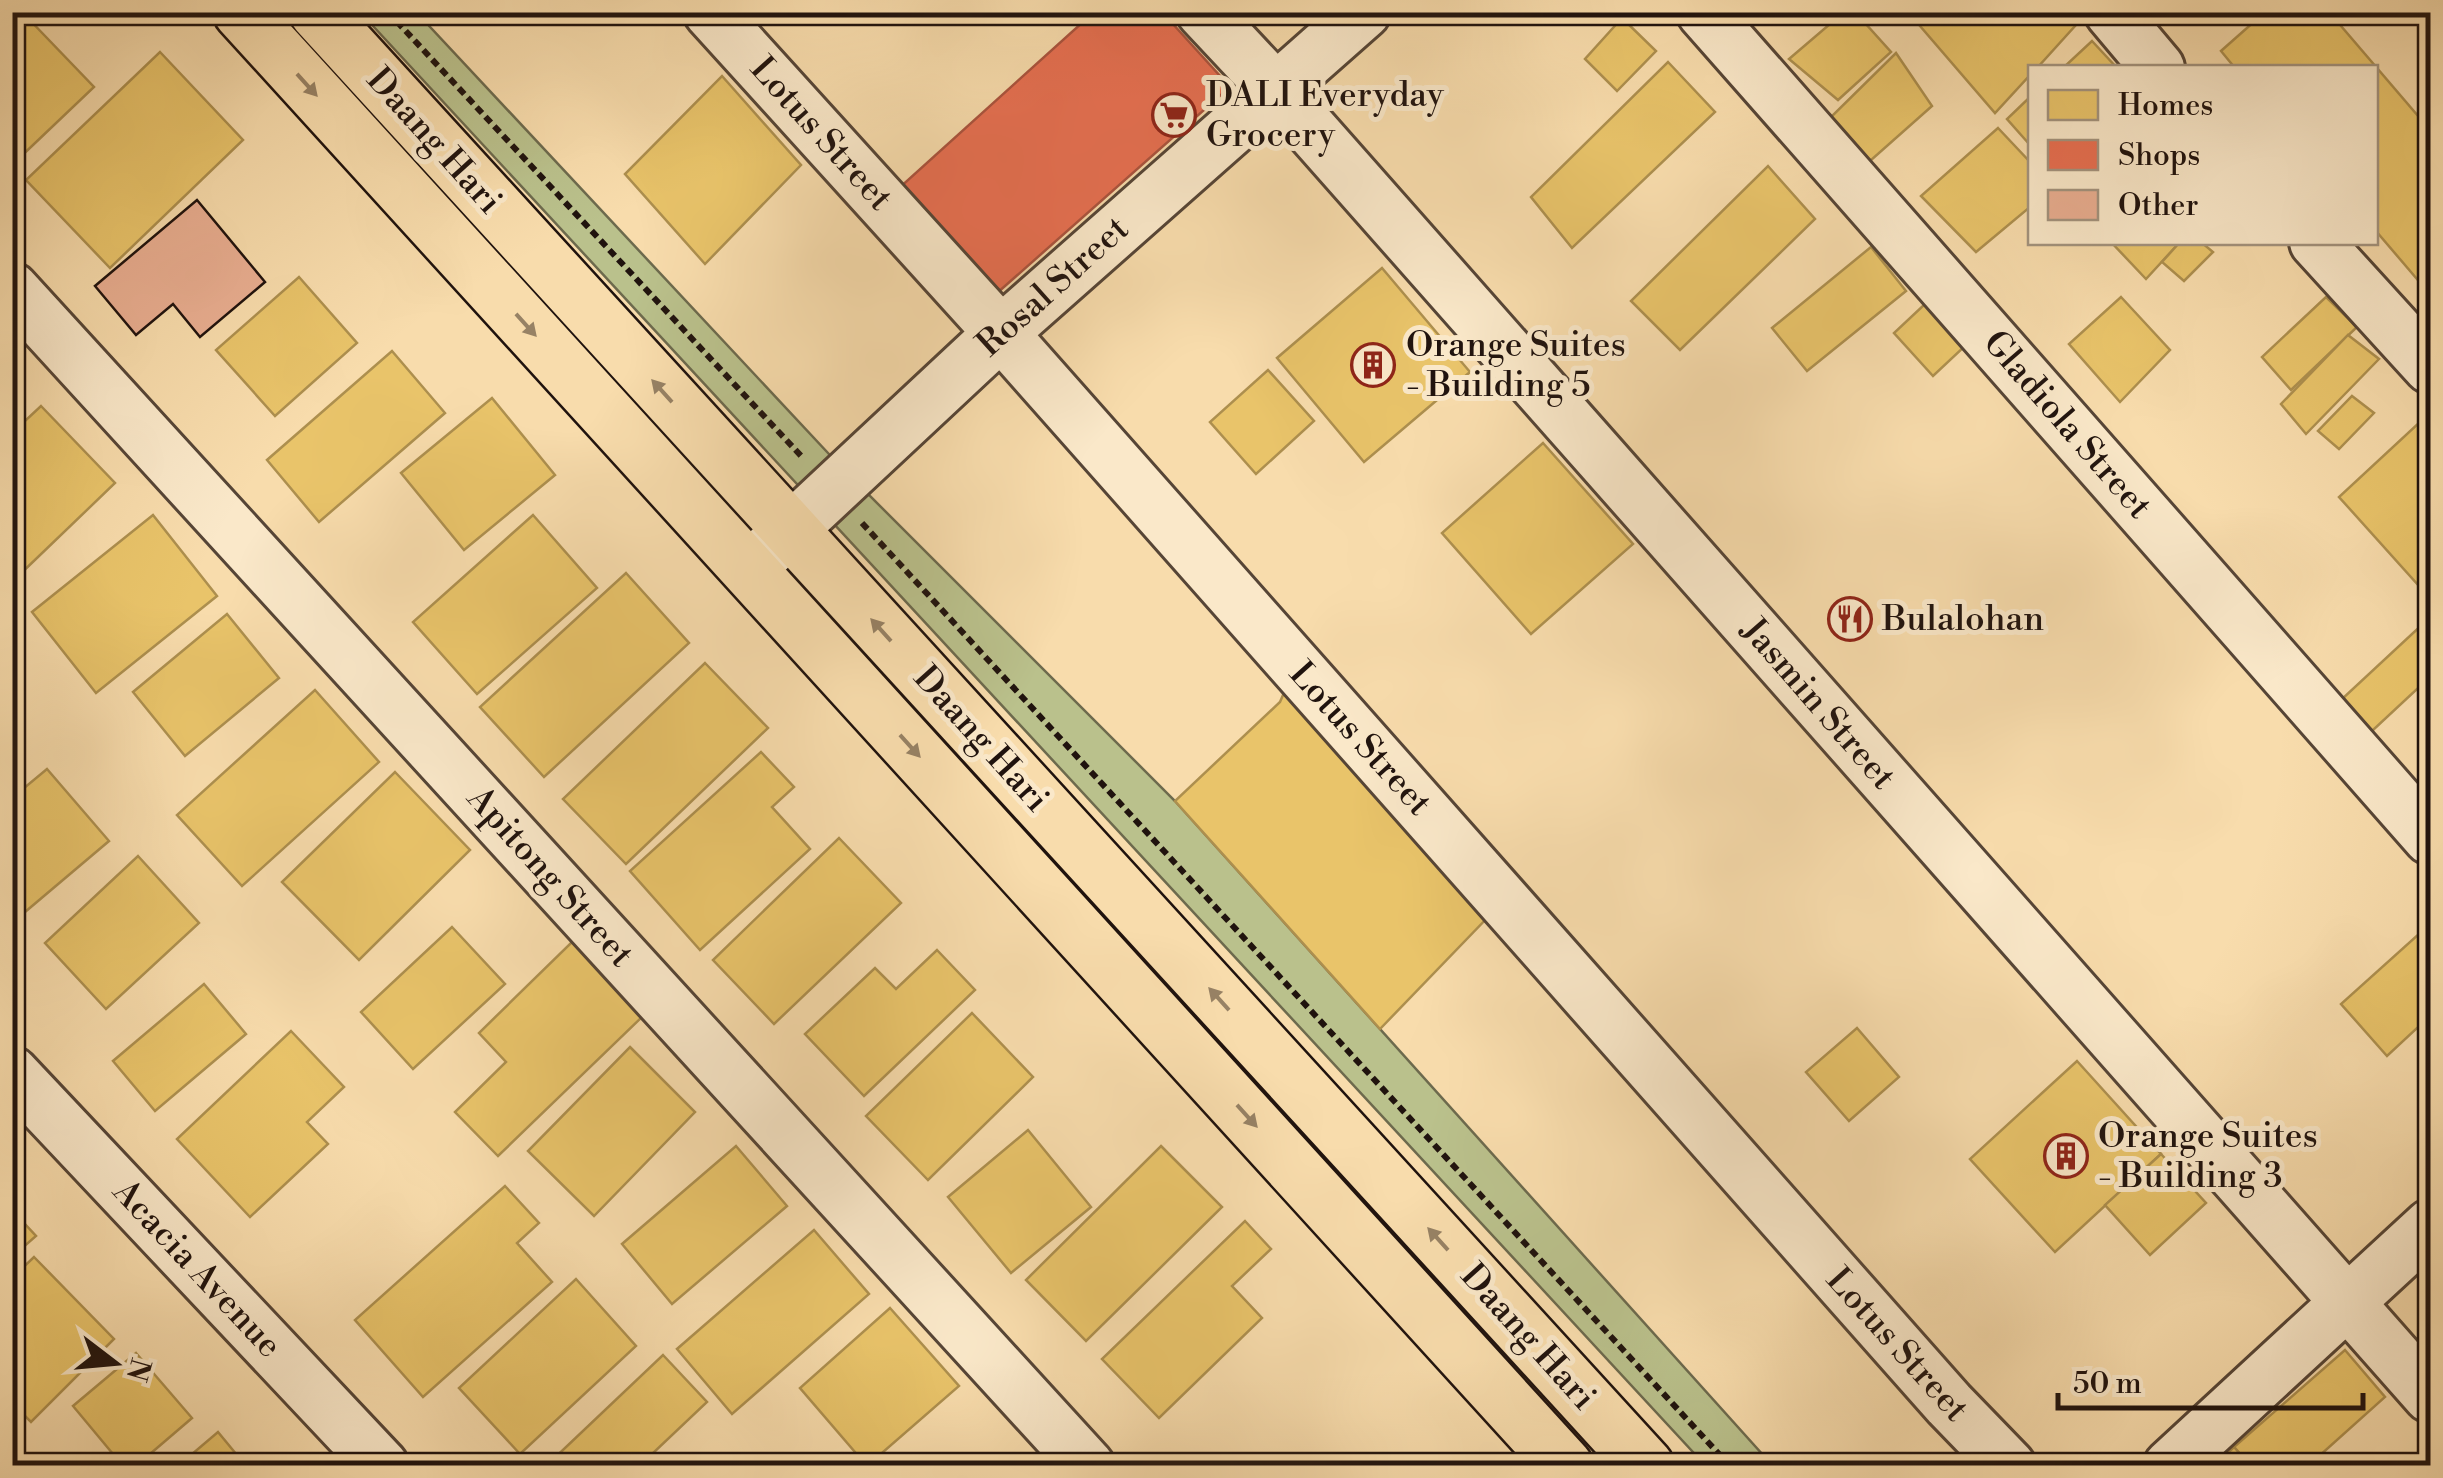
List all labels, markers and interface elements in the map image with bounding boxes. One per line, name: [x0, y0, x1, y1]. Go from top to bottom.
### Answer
street label: Lotus Street: [741, 48, 901, 220]
street label: Daang Hari: [357, 59, 511, 223]
legend: [2028, 65, 2378, 245]
one-way arrow: [295, 72, 318, 96]
place label: DALI Everyday Grocery: [1206, 74, 1445, 157]
text: Homes: [2118, 87, 2213, 125]
supermarket icon: DALI Everyday Grocery: [1151, 92, 1197, 138]
text: Shops: [2118, 137, 2200, 175]
text: Other: [2118, 187, 2198, 225]
street label: Rosal Street: [968, 208, 1138, 366]
one-way arrow: [514, 313, 537, 337]
street label: Gladiola Street: [1974, 322, 2160, 528]
place label: Orange Suites - Building 5: [1406, 324, 1626, 407]
building icon: Orange Suites - Building 5: [1350, 342, 1396, 388]
one-way arrow: [650, 379, 673, 403]
restaurant icon: Bulalohan: [1827, 596, 1873, 642]
place label: Bulalohan: [1881, 598, 2044, 641]
street label: Jasmin Street: [1731, 608, 1904, 799]
one-way arrow: [870, 618, 893, 642]
street label: Lotus Street: [1280, 653, 1440, 825]
street label: Daang Hari: [904, 657, 1058, 821]
one-way arrow: [898, 734, 921, 758]
street label: Apitong Street: [457, 777, 642, 976]
one-way arrow: [1208, 987, 1230, 1012]
one-way arrow: [1235, 1103, 1258, 1127]
place label: Orange Suites - Building 3: [2098, 1115, 2318, 1198]
building icon: Orange Suites - Building 3: [2043, 1133, 2089, 1179]
street label: Acacia Avenue: [103, 1170, 290, 1367]
one-way arrow: [1427, 1227, 1450, 1251]
street label: Daang Hari: [1451, 1255, 1605, 1419]
street label: Lotus Street: [1817, 1259, 1977, 1431]
north arrow: [65, 1313, 165, 1413]
scale bar: [2058, 1348, 2363, 1410]
text: N: [118, 1354, 157, 1385]
text: 50 m: [2073, 1365, 2142, 1403]

